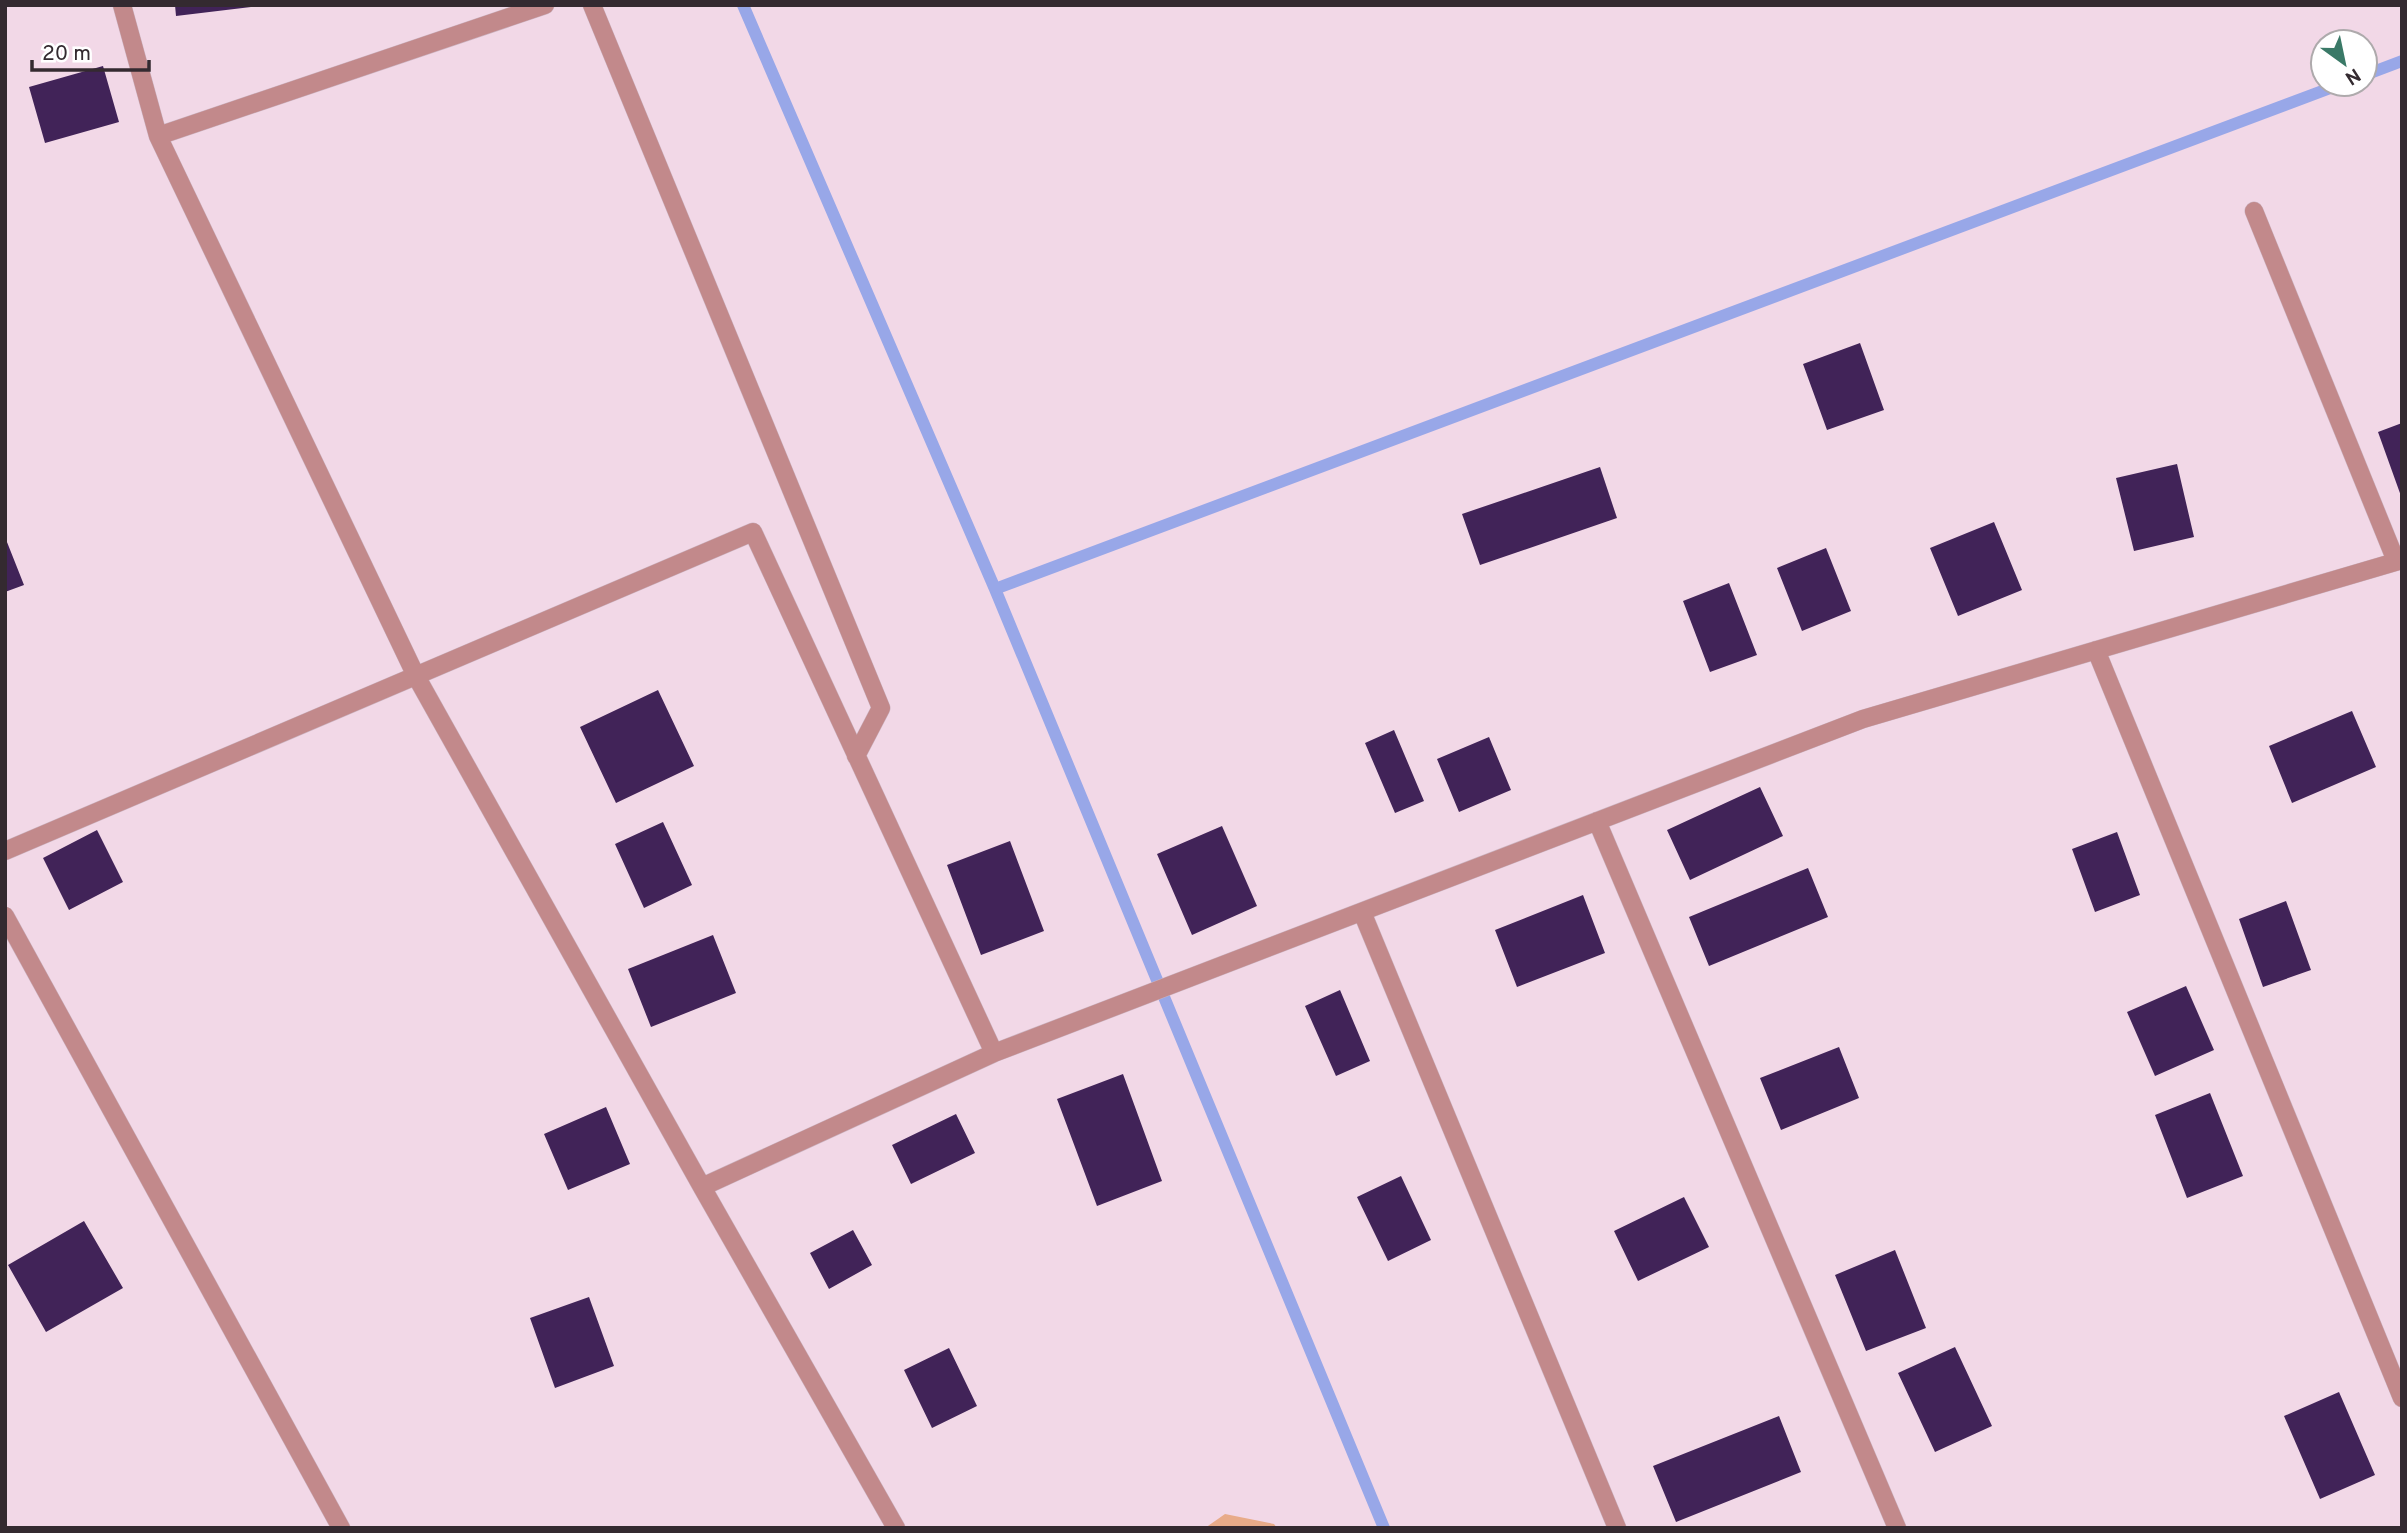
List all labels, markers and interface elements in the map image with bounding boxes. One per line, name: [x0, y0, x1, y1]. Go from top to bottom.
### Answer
scale bar: [32, 28, 149, 72]
north arrow: [2309, 28, 2379, 98]
text: 20 m: [42, 41, 91, 68]
text: N: [2340, 62, 2364, 89]

